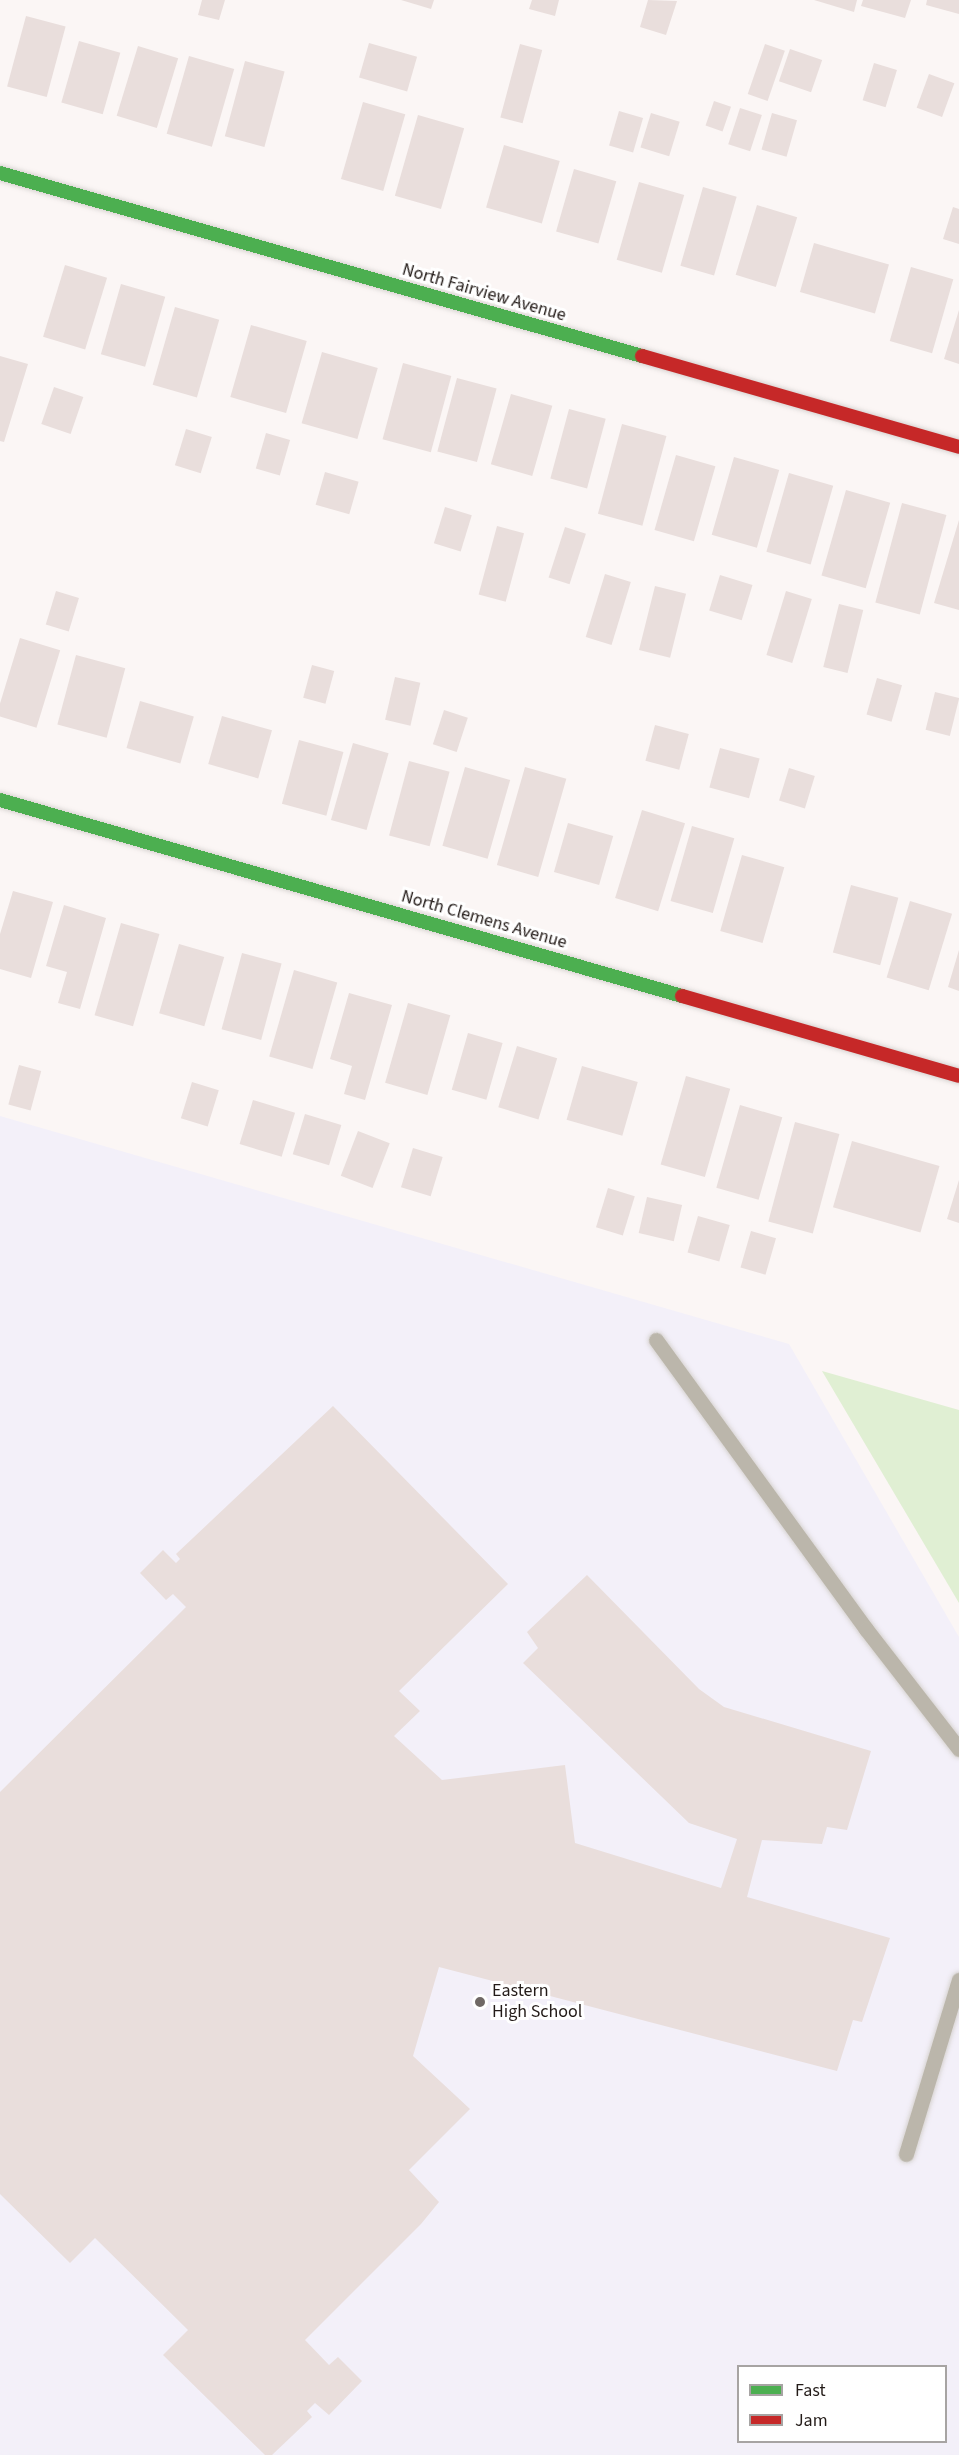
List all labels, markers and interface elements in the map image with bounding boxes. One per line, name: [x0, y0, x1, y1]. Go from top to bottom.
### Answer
street label: North Fairview Avenue: [400, 259, 568, 327]
street label: North Clemens Avenue: [399, 886, 569, 954]
place label: Eastern High School: [492, 1981, 582, 2024]
marker: Eastern High School: [473, 1995, 487, 2009]
legend: [737, 2365, 947, 2443]
text: Fast: [795, 2378, 826, 2403]
text: Jam: [795, 2408, 828, 2433]

